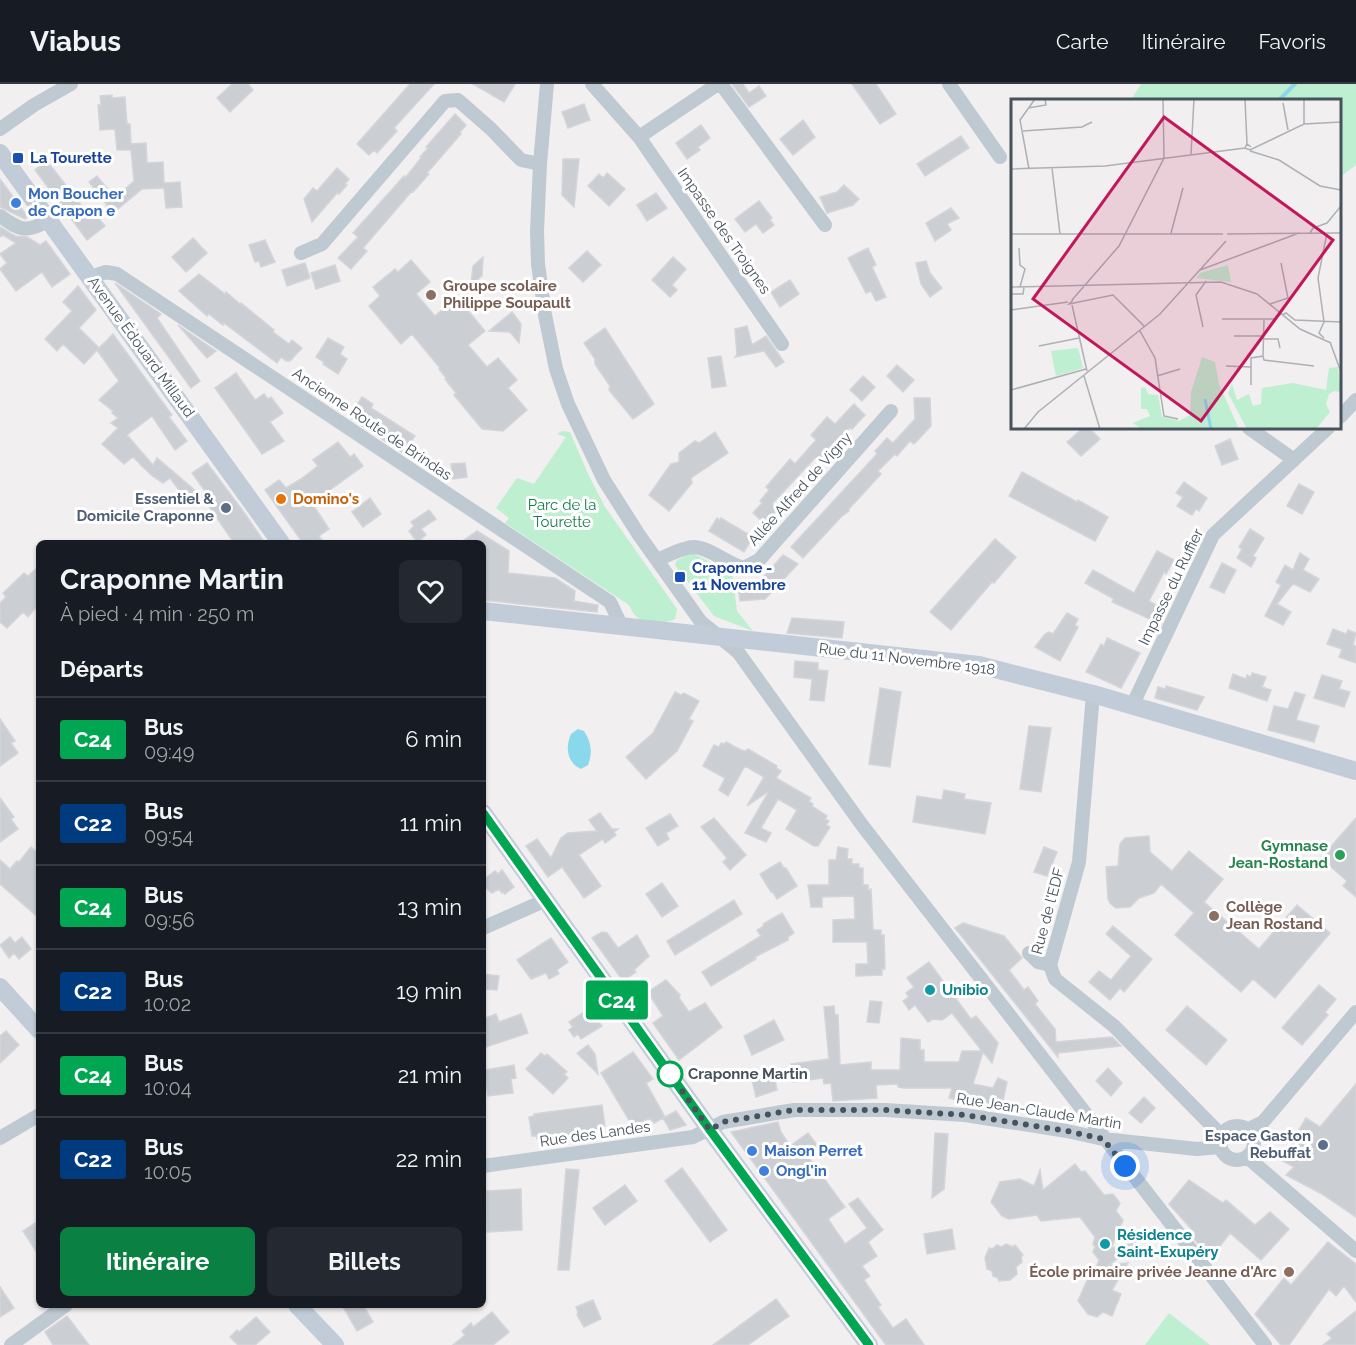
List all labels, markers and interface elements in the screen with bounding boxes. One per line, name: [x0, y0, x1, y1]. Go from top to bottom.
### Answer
text: Viabus: [30, 25, 121, 58]
text: Carte: [1056, 29, 1108, 54]
text: Itinéraire: [1141, 29, 1225, 54]
text: Favoris: [1258, 29, 1326, 54]
inset map: [1011, 99, 1341, 429]
place label: La Tourette: [30, 149, 112, 167]
marker: La Tourette: [11, 151, 25, 165]
street label: Impasse des Troignes: [674, 164, 774, 298]
place label: Mon Boucher de Crapon e: [28, 185, 124, 220]
marker: Mon Boucher de Crapon e: [9, 196, 23, 210]
street label: Avenue Édouard Millaud: [84, 273, 198, 421]
place label: Groupe scolaire Philippe Soupault: [443, 277, 571, 312]
marker: Groupe scolaire Philippe Soupault: [424, 288, 438, 302]
street label: Ancienne Route de Brindas: [289, 364, 455, 484]
street label: Allée Alfred de Vigny: [744, 429, 856, 549]
place label: Essentiel & Domicile Craponne: [76, 490, 214, 525]
place label: Domino's: [293, 490, 359, 508]
marker: Domino's: [274, 492, 288, 506]
park label: Parc de la Tourette: [528, 496, 596, 531]
marker: Essentiel & Domicile Craponne: [219, 501, 233, 515]
street label: Impasse du Ruffier: [1135, 525, 1207, 648]
place label: Craponne - 11 Novembre: [692, 559, 786, 594]
button: heart: [399, 560, 462, 623]
text: Craponne Martin: [60, 563, 284, 596]
marker: Craponne - 11 Novembre: [673, 570, 687, 584]
text: À pied · 4 min · 250 m: [60, 602, 254, 626]
street label: Rue du 11 Novembre 1918: [818, 639, 996, 679]
text: Départs: [60, 656, 143, 682]
text: Bus: [144, 714, 183, 740]
text: 6 min: [405, 726, 462, 752]
text: C24: [74, 727, 112, 752]
text: 09:49: [144, 740, 194, 764]
text: Bus: [144, 798, 183, 824]
text: 11 min: [400, 810, 462, 836]
text: C22: [74, 811, 112, 836]
text: 09:54: [144, 824, 194, 848]
place label: Gymnase Jean-Rostand: [1229, 837, 1328, 872]
marker: Gymnase Jean-Rostand: [1333, 848, 1347, 862]
street label: Rue de l'EDF: [1028, 866, 1068, 956]
text: Bus: [144, 882, 183, 908]
text: 13 min: [397, 894, 462, 920]
text: C24: [74, 895, 112, 920]
place label: Collège Jean Rostand: [1226, 898, 1323, 933]
text: 09:56: [144, 908, 195, 932]
marker: Collège Jean Rostand: [1207, 909, 1221, 923]
text: Bus: [144, 966, 183, 992]
text: 19 min: [396, 978, 462, 1004]
text: C22: [74, 979, 112, 1004]
line badge: C24: [582, 980, 652, 1020]
place label: Unibio: [942, 981, 988, 999]
marker: Unibio: [923, 983, 937, 997]
text: C24: [598, 988, 636, 1013]
text: 10:02: [144, 992, 191, 1016]
text: Bus: [144, 1050, 183, 1076]
marker: Craponne Martin: [657, 1061, 683, 1087]
text: 21 min: [398, 1062, 462, 1088]
text: C24: [74, 1063, 112, 1088]
place label: Craponne Martin: [688, 1065, 808, 1083]
text: 10:04: [144, 1076, 192, 1100]
street label: Rue Jean-Claude Martin: [955, 1089, 1123, 1133]
street label: Rue des Landes: [539, 1117, 651, 1151]
place label: Espace Gaston Rebuffat: [1205, 1127, 1311, 1162]
text: Bus: [144, 1134, 183, 1160]
marker: Espace Gaston Rebuffat: [1316, 1138, 1330, 1152]
place label: Maison Perret: [764, 1142, 863, 1160]
marker: Maison Perret: [745, 1144, 759, 1158]
text: 22 min: [396, 1146, 462, 1172]
text: C22: [74, 1147, 112, 1172]
your location: [1110, 1151, 1140, 1181]
text: 10:05: [144, 1160, 192, 1184]
place label: Ongl'in: [776, 1162, 827, 1180]
marker: Ongl'in: [757, 1164, 771, 1178]
place label: Résidence Saint-Exupéry: [1117, 1226, 1219, 1261]
button: Itinéraire: [60, 1227, 255, 1296]
button: Billets: [267, 1227, 462, 1296]
marker: Résidence Saint-Exupéry: [1098, 1237, 1112, 1251]
place label: École primaire privée Jeanne d'Arc: [1029, 1263, 1278, 1281]
marker: École primaire privée Jeanne d'Arc: [1282, 1265, 1296, 1279]

